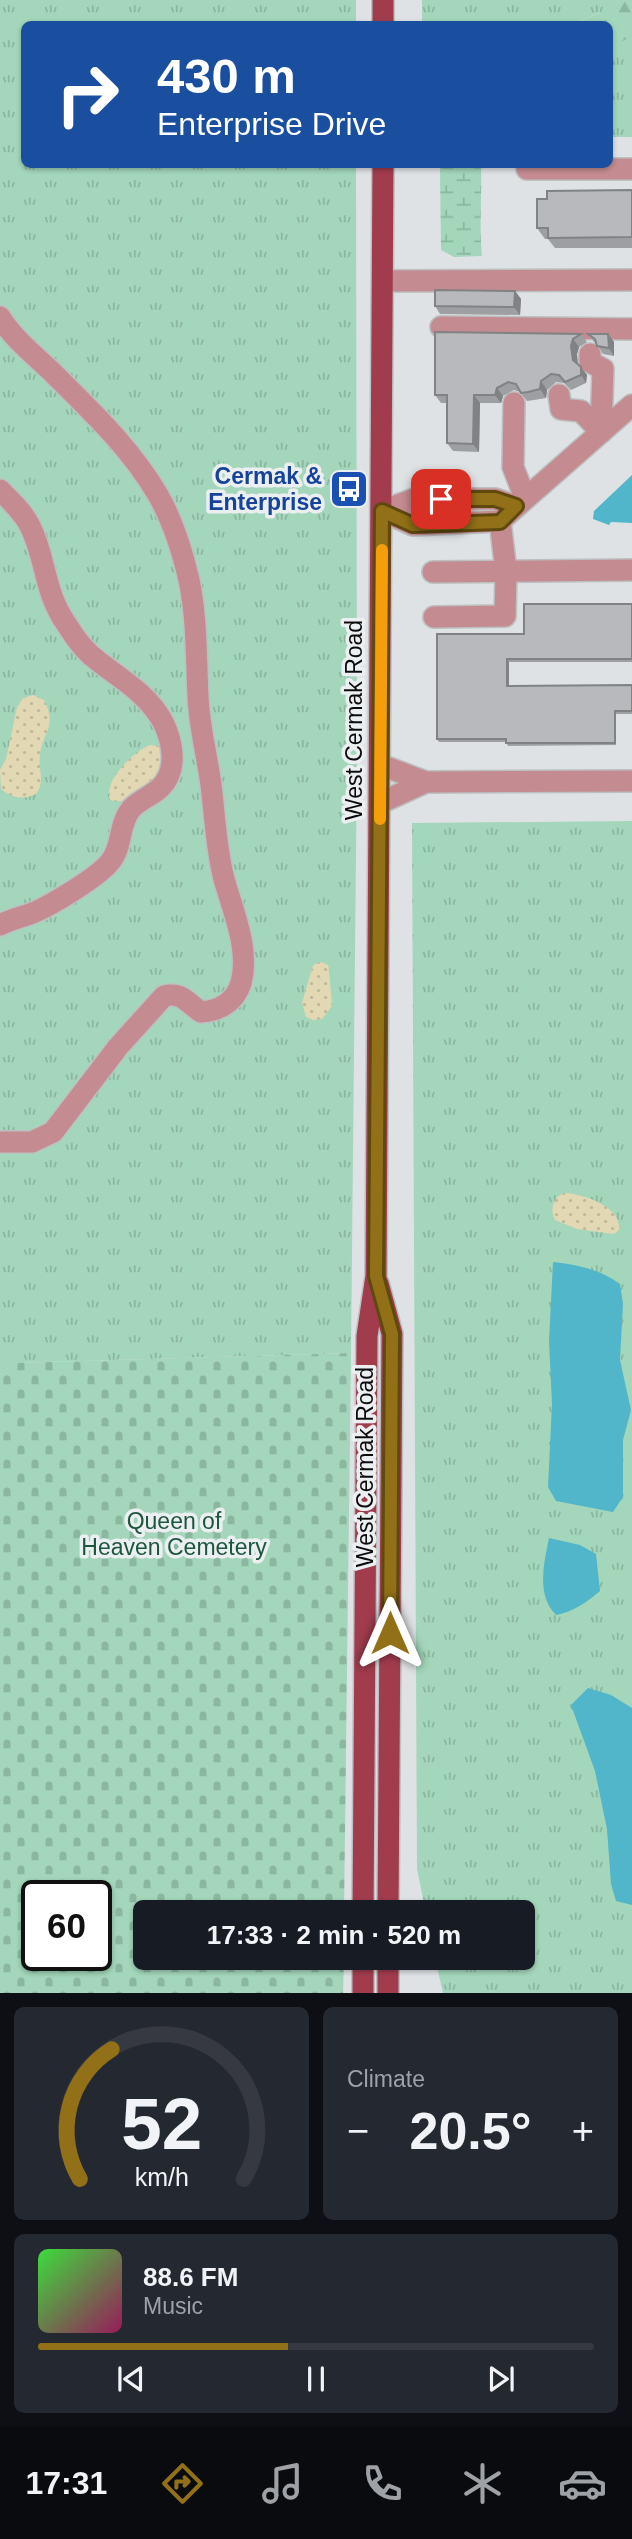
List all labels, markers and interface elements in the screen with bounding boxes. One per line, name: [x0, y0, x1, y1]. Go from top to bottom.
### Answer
icon: right: [42, 49, 133, 140]
text: 430 m: [157, 49, 296, 103]
text: Enterprise Drive: [157, 106, 386, 142]
place label: Cermak & Enterprise: [208, 463, 322, 515]
bus stop icon: Cermak & Enterprise: [328, 468, 370, 510]
pin: [411, 469, 471, 529]
icon: arrive: [422, 480, 460, 518]
street label: West Cermak Road: [341, 620, 367, 820]
street label: West Cermak Road: [352, 1367, 378, 1567]
park label: Queen of Heaven Cemetery: [81, 1508, 267, 1560]
position arrow: [353, 1596, 427, 1670]
speed limit sign: 60: [21, 1880, 112, 1971]
text: 17:33 · 2 min · 520 m: [207, 1920, 461, 1950]
text: Climate: [347, 2066, 425, 2092]
text: 52: [121, 2084, 202, 2165]
text: 20.5°: [409, 2102, 532, 2160]
text: −: [347, 2110, 369, 2152]
text: +: [572, 2110, 594, 2152]
text: km/h: [134, 2163, 189, 2191]
text: 88.6 FM: [143, 2262, 238, 2292]
text: Music: [143, 2293, 203, 2319]
icon: previous: [112, 2360, 150, 2398]
icon: pause: [297, 2360, 335, 2398]
icon: next: [482, 2360, 520, 2398]
icon: directions: [158, 2459, 207, 2508]
icon: music: [258, 2459, 307, 2508]
icon: phone: [358, 2459, 407, 2508]
icon: climate: [458, 2459, 507, 2508]
icon: car: [558, 2459, 607, 2508]
text: 17:31: [25, 2465, 107, 2501]

